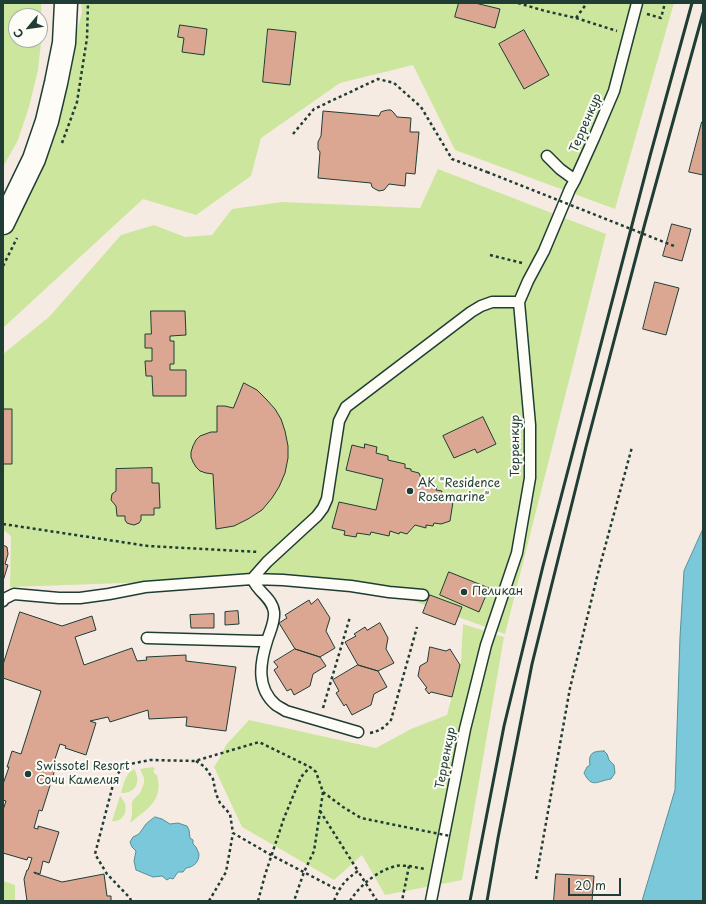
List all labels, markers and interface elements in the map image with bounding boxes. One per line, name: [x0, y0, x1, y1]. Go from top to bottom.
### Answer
north arrow: [8, 8, 48, 48]
text: С: [9, 26, 27, 41]
street label: Терренкур: [567, 91, 605, 155]
street label: Терренкур: [509, 415, 523, 477]
place label: АК "Residence Rosemarine": [418, 477, 500, 505]
marker: АК "Residence Rosemarine": [405, 486, 415, 496]
place label: Пеликан: [472, 585, 523, 599]
marker: Пеликан: [459, 587, 469, 597]
street label: Терренкур: [433, 726, 459, 790]
place label: Swissotel Resort Сочи Камелия: [36, 760, 130, 788]
marker: Swissotel Resort Сочи Камелия: [23, 769, 33, 779]
scale bar: [570, 870, 623, 896]
text: 20 m: [575, 876, 606, 894]

